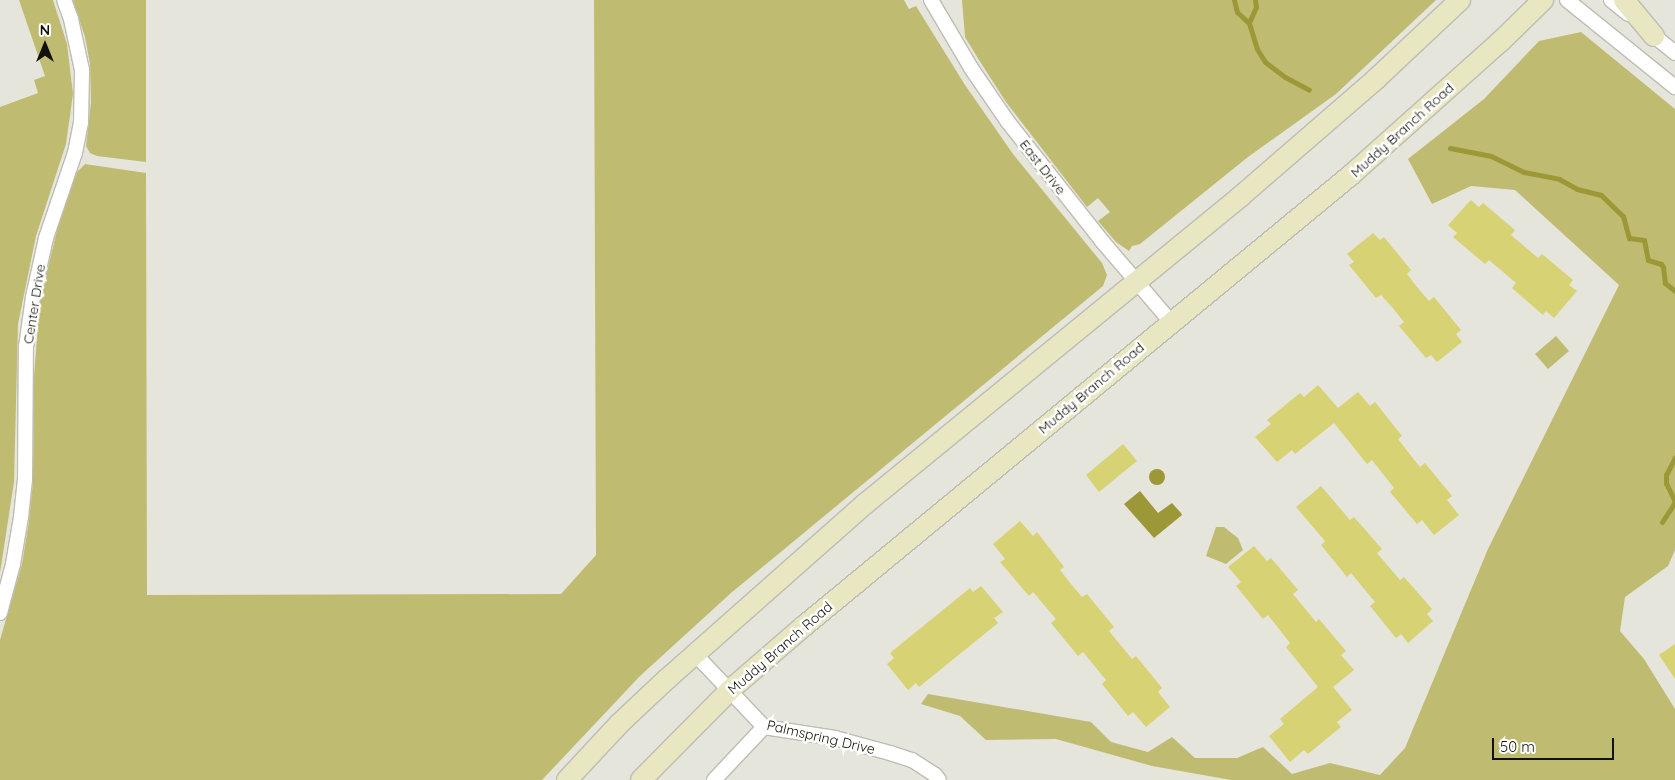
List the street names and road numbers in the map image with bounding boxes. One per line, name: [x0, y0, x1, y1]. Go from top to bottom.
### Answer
street label: Muddy Branch Road: [1347, 79, 1457, 181]
street label: East Drive: [1016, 136, 1070, 198]
street label: Center Drive: [19, 263, 49, 345]
street label: Muddy Branch Road: [1035, 339, 1147, 437]
street label: Muddy Branch Road: [724, 598, 836, 698]
street label: Palmspring Drive: [765, 716, 877, 758]

